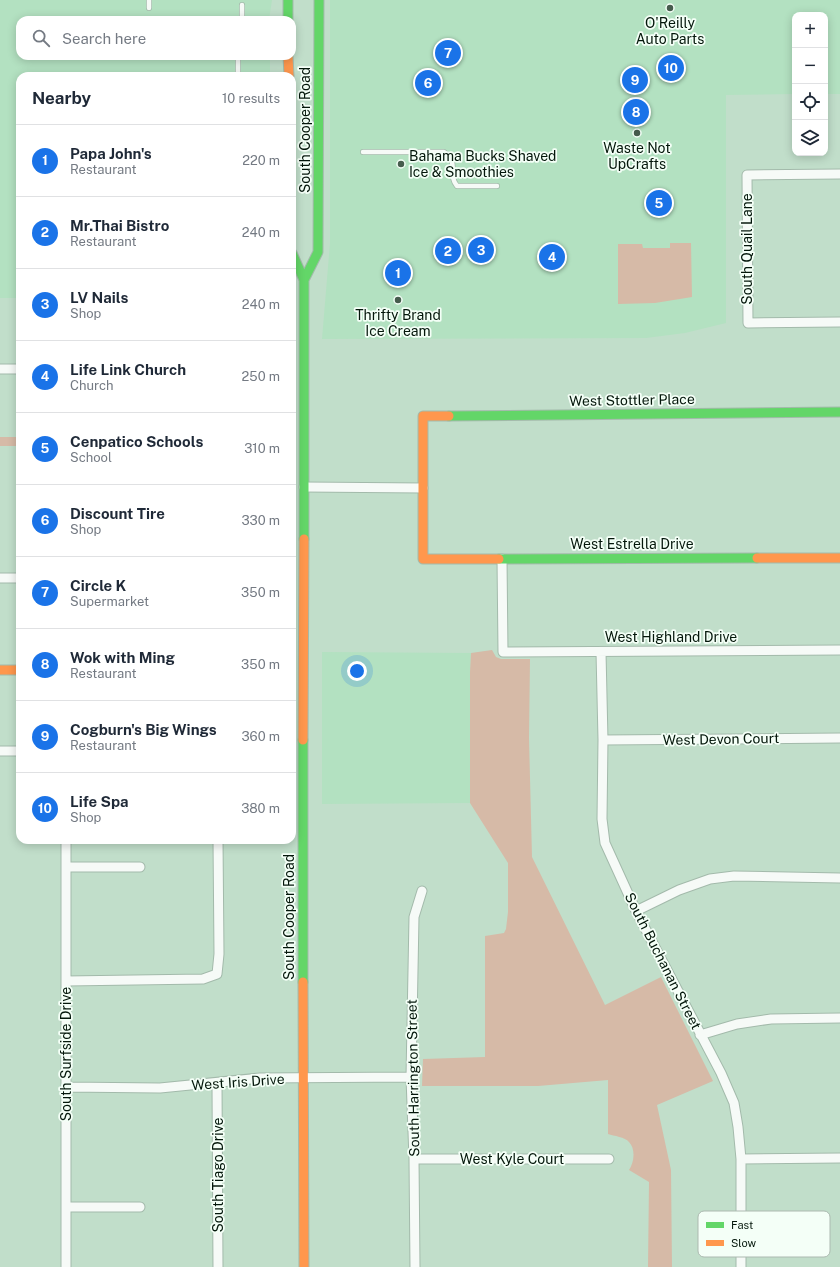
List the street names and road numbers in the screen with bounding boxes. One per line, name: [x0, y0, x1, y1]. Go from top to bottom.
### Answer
street label: South Cooper Road: [297, 67, 313, 193]
street label: South Quail Lane: [739, 193, 755, 305]
street label: West Stottler Place: [569, 391, 695, 409]
street label: West Estrella Drive: [570, 536, 694, 552]
street label: West Highland Drive: [605, 629, 737, 645]
street label: West Devon Court: [663, 730, 779, 748]
street label: South Cooper Road: [281, 854, 297, 980]
street label: South Buchanan Street: [622, 890, 704, 1032]
street label: South Surfside Drive: [58, 987, 74, 1121]
street label: South Harrington Street: [404, 999, 422, 1157]
street label: West Iris Drive: [191, 1071, 285, 1093]
street label: South Tiago Drive: [210, 1117, 226, 1233]
street label: West Kyle Court: [460, 1151, 564, 1167]

